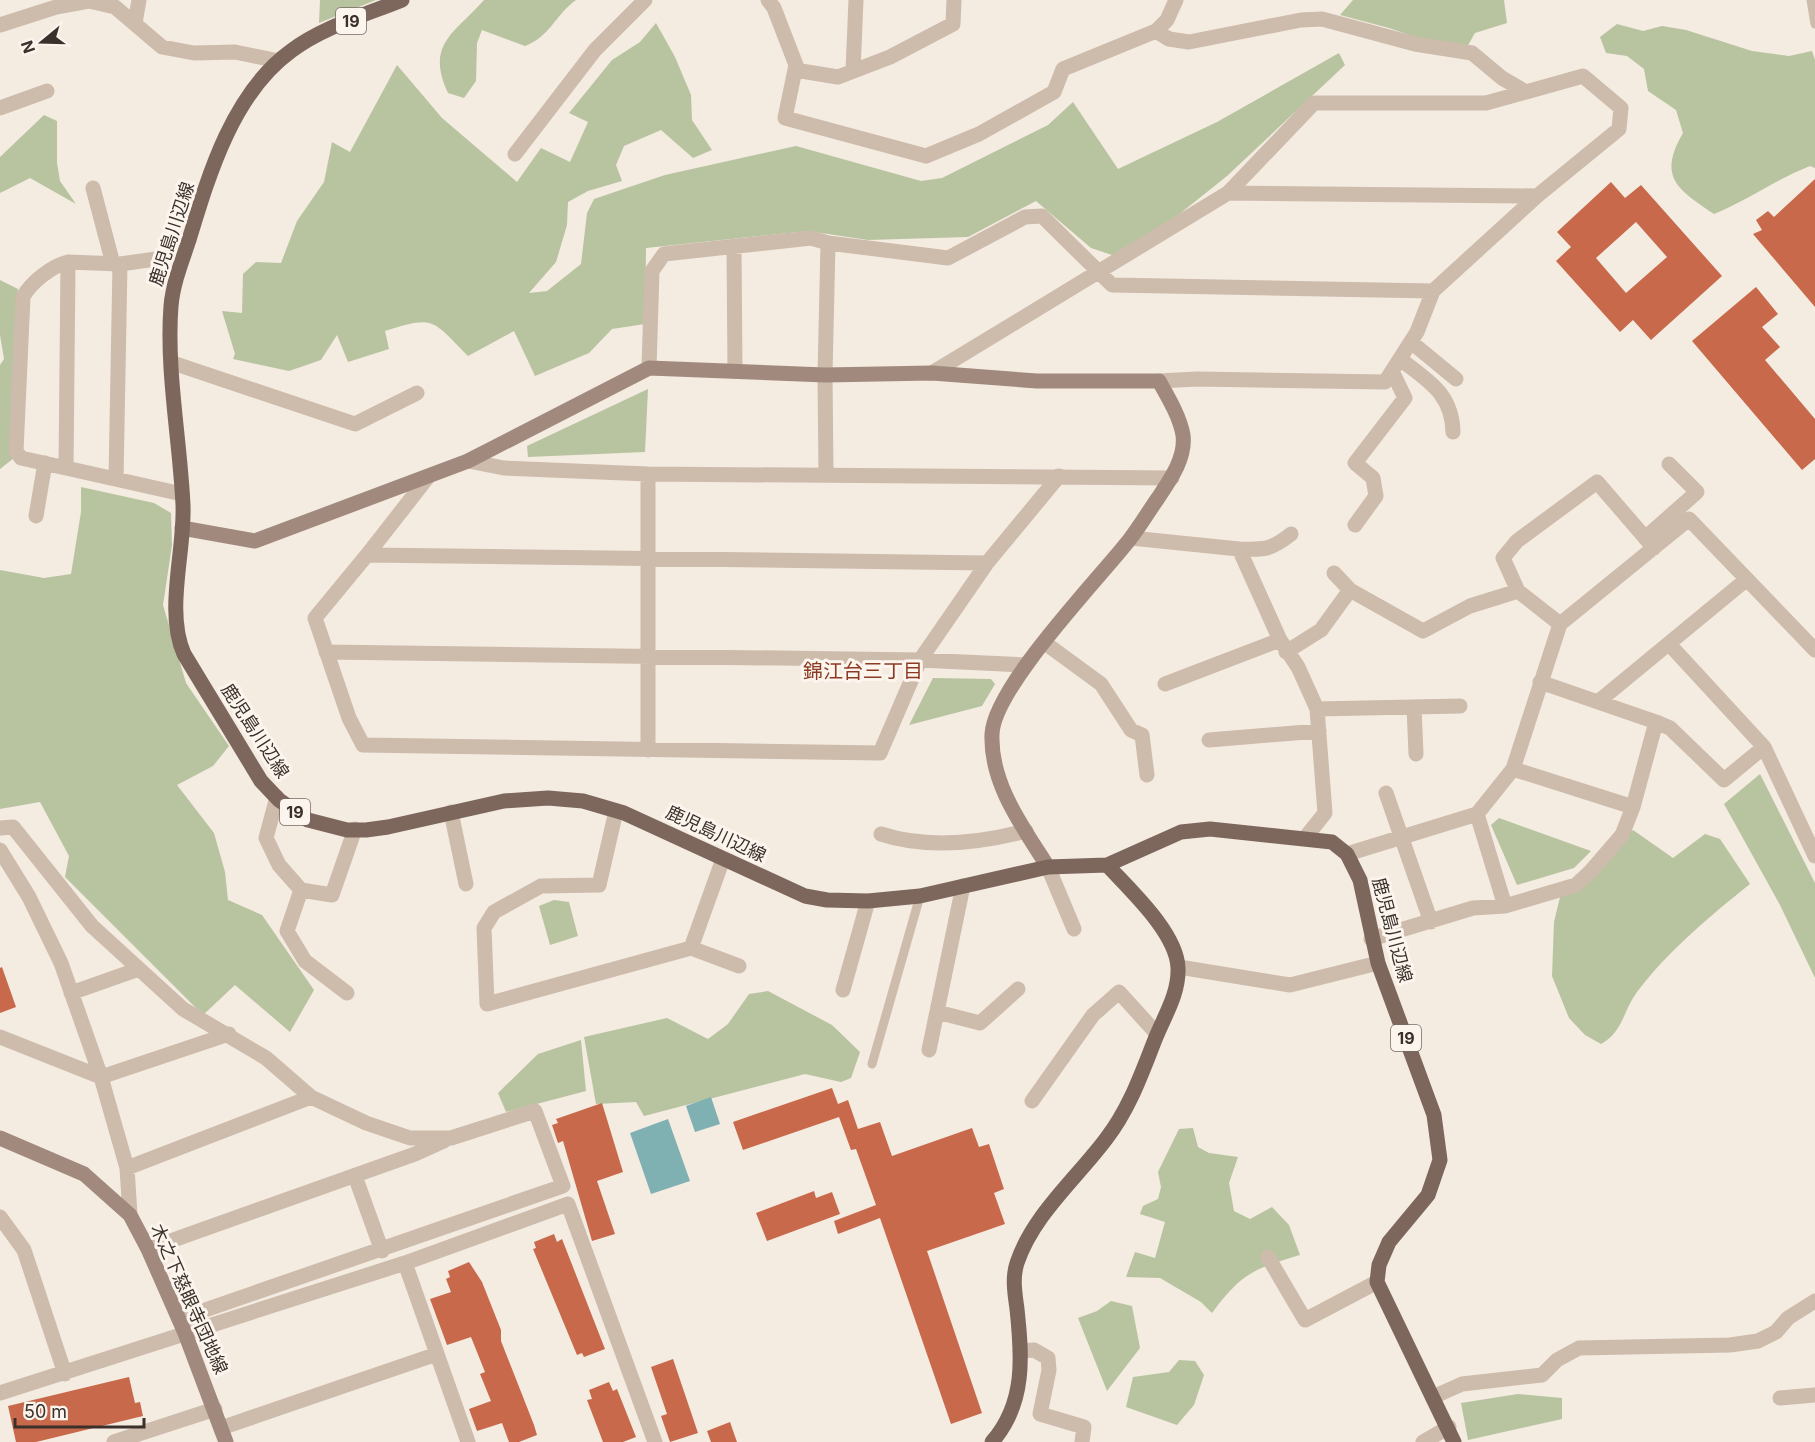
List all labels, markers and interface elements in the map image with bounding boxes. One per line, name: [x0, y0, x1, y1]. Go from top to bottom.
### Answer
road number: 19: [336, 8, 366, 34]
north arrow: [12, 12, 72, 72]
text: N: [16, 38, 39, 56]
street label: 鹿児島川辺線: [145, 179, 198, 288]
district label: 錦江台三丁目: [803, 659, 923, 683]
street label: 鹿児島川辺線: [217, 680, 294, 782]
road number: 19: [280, 799, 310, 825]
street label: 鹿児島川辺線: [663, 801, 770, 866]
street label: 鹿児島川辺線: [1368, 875, 1417, 985]
road number: 19: [1391, 1025, 1421, 1051]
street label: 木之下慈眼寺団地線: [147, 1221, 232, 1377]
scale bar: [15, 1391, 144, 1429]
text: 50 m: [24, 1401, 67, 1422]

